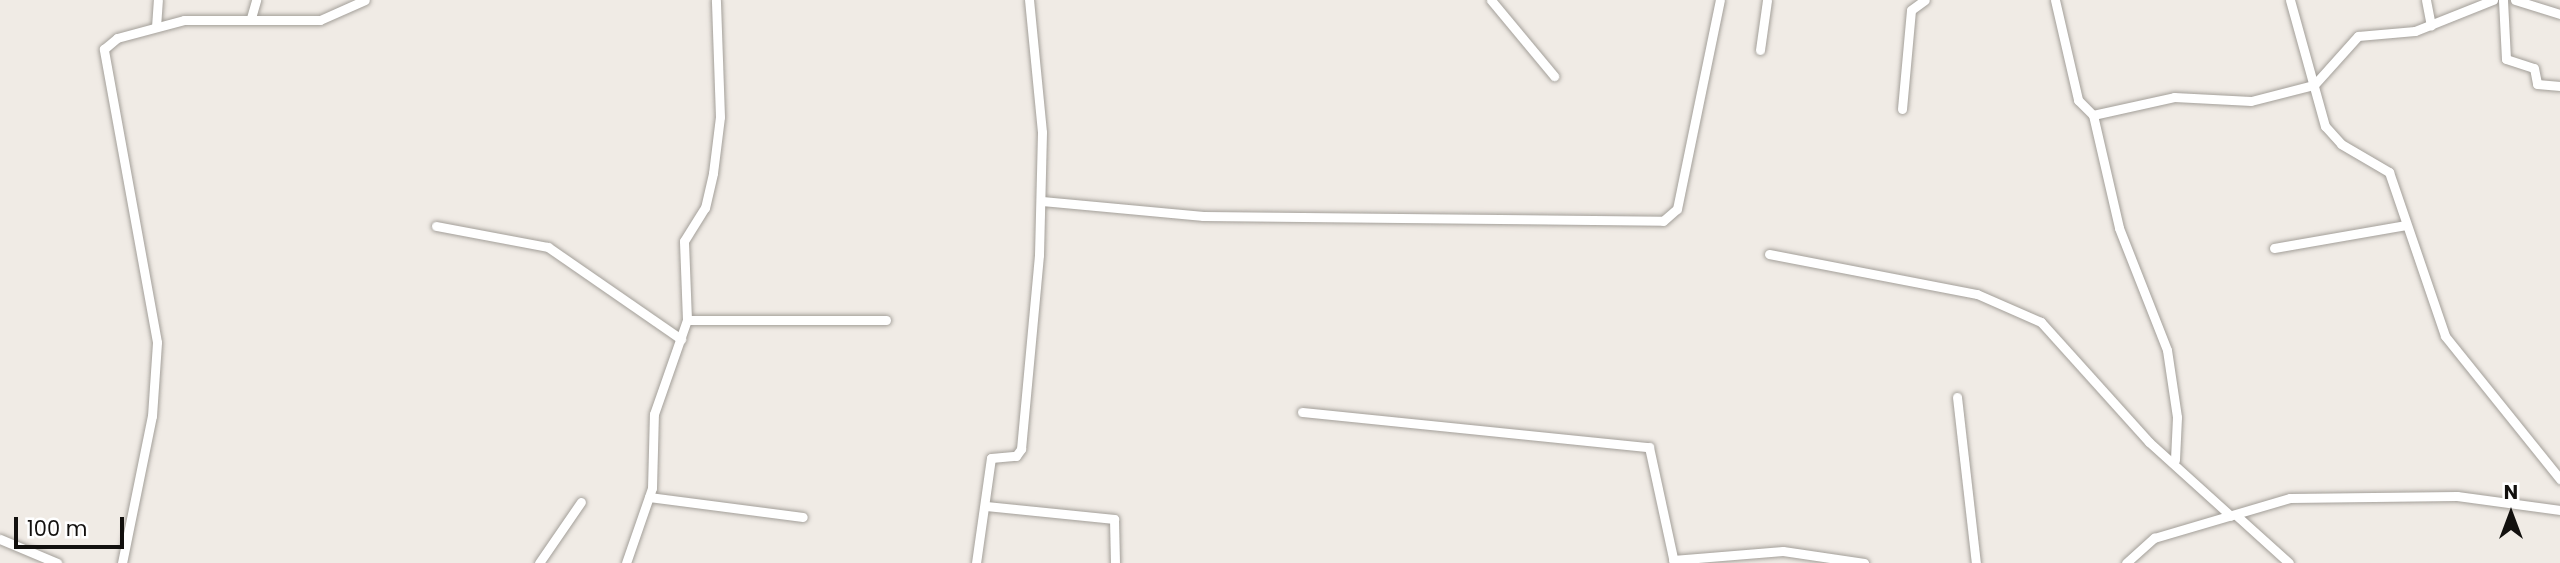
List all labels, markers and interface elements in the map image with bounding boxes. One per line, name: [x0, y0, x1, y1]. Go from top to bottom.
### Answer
north arrow: [2476, 479, 2546, 549]
text: N: [2504, 479, 2518, 506]
scale bar: [18, 504, 128, 548]
text: 100 m: [27, 514, 87, 543]

